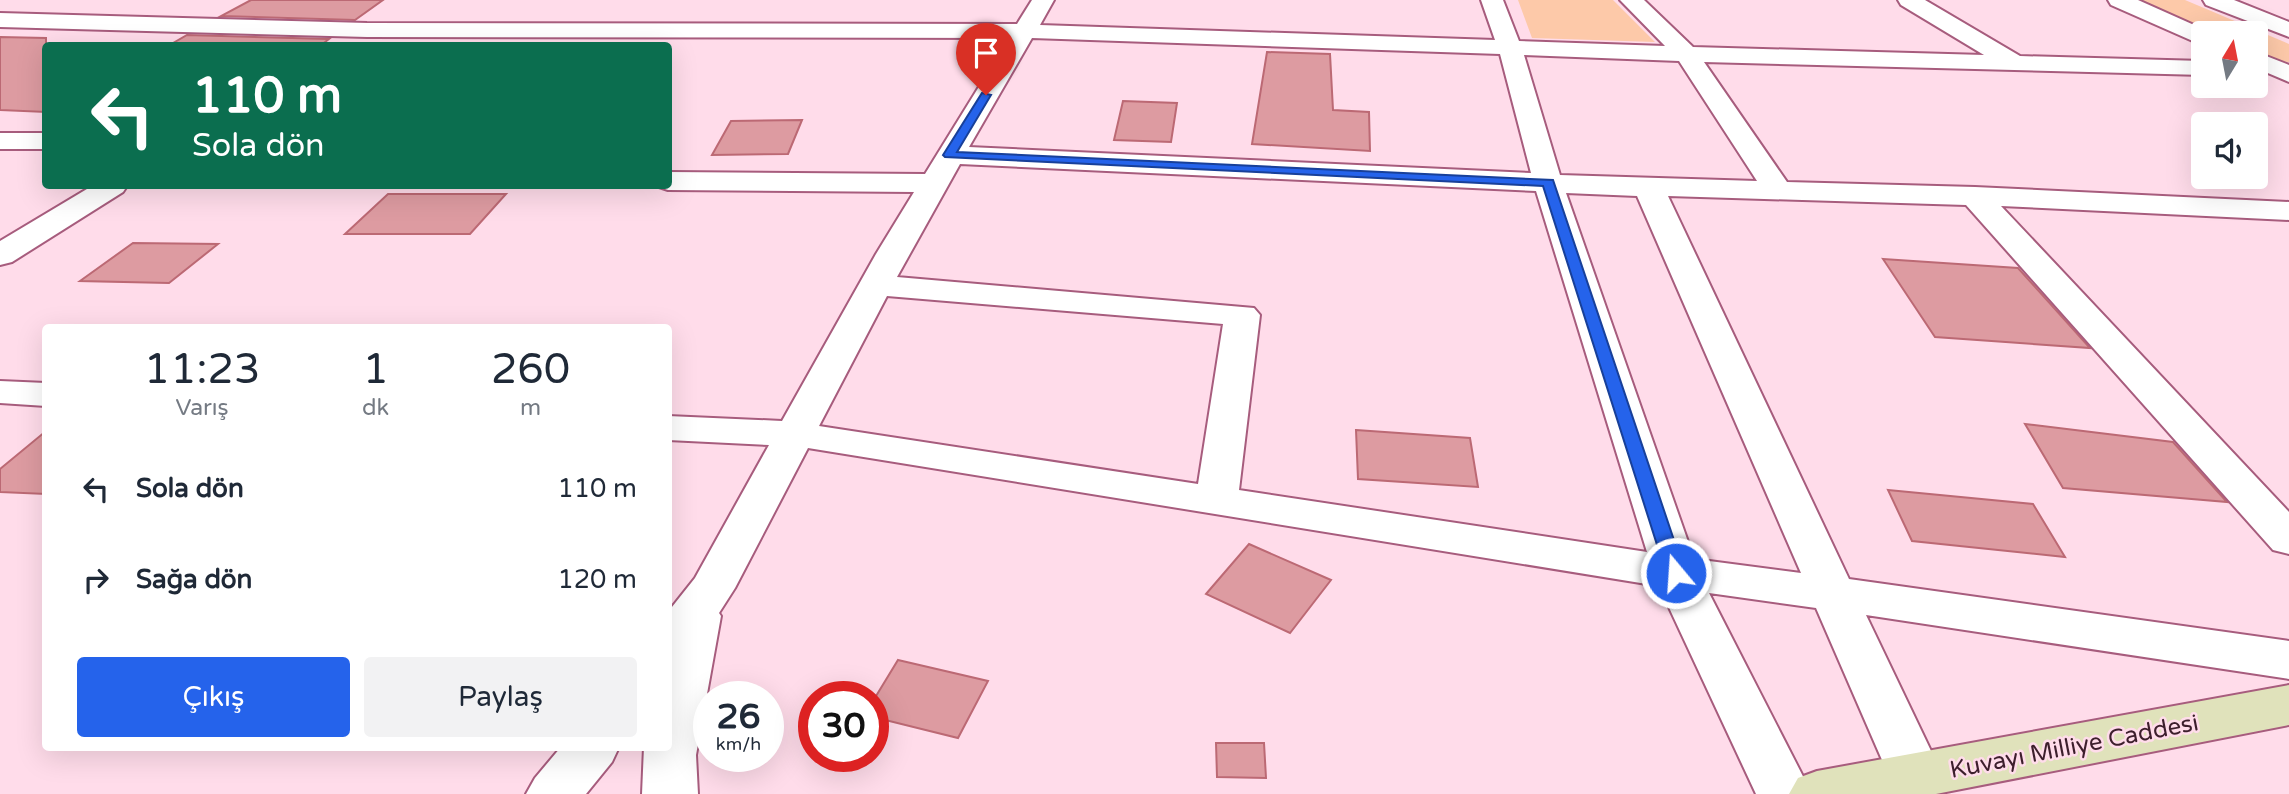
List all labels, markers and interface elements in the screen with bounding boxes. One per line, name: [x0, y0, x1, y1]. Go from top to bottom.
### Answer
north arrow: [2191, 21, 2268, 98]
map controls: [2191, 21, 2268, 189]
pin: [956, 23, 1016, 95]
icon: arrive: [967, 34, 1005, 72]
text: 110 m: [192, 67, 342, 126]
icon: left: [77, 70, 168, 161]
button: sound: [2191, 112, 2268, 189]
text: Sola dön: [192, 127, 325, 165]
text: 11:23: [144, 344, 260, 395]
text: 1: [362, 344, 389, 395]
text: 260: [491, 344, 570, 395]
text: Varış: [175, 394, 229, 422]
text: dk: [362, 394, 389, 422]
text: m: [520, 394, 541, 422]
icon: left: [77, 470, 115, 508]
text: Sola dön: [136, 473, 244, 504]
text: 110 m: [557, 473, 637, 504]
position arrow: [1639, 536, 1713, 610]
icon: right: [77, 561, 115, 599]
text: Sağa dön: [136, 564, 252, 595]
text: 120 m: [557, 564, 637, 595]
button: Çıkış: [77, 657, 350, 737]
button: Paylaş: [364, 657, 637, 737]
speed limit sign: 30: [798, 681, 889, 772]
text: 26: [717, 696, 760, 738]
street label: Kuvayı Milliye Caddesi: [1947, 708, 2201, 785]
text: km/h: [716, 733, 761, 755]

